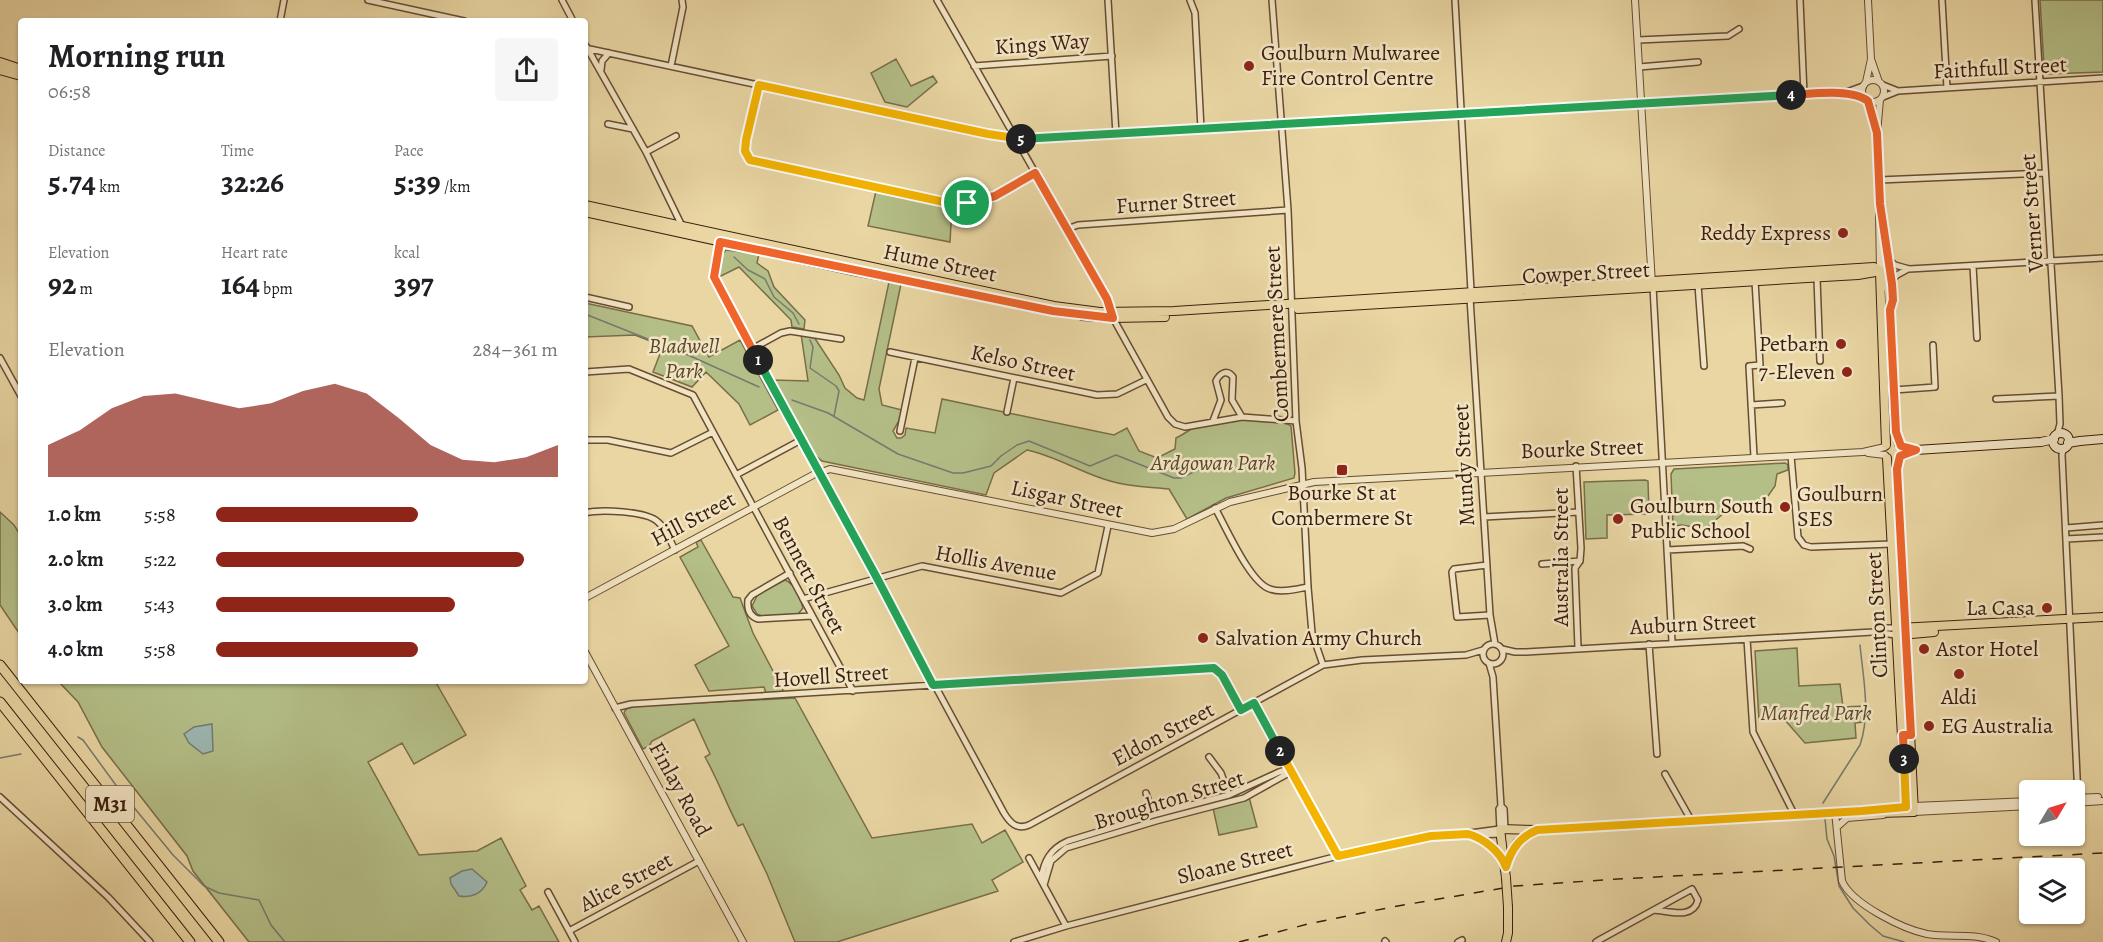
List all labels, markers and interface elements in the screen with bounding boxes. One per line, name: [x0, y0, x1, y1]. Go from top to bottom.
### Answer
street label: Kings Way: [994, 26, 1090, 62]
text: Morning run: [48, 33, 225, 78]
button: share: [495, 38, 558, 101]
place label: Goulburn Mulwaree Fire Control Centre: [1261, 38, 1440, 93]
street label: Faithfull Street: [1932, 50, 2068, 86]
marker: Goulburn Mulwaree Fire Control Centre: [1242, 59, 1256, 73]
text: 06:58: [48, 78, 91, 105]
pin: 4: [1776, 80, 1806, 110]
text: 4: [1787, 84, 1795, 106]
pin: 5: [1006, 124, 1036, 154]
text: 5: [1018, 128, 1024, 150]
text: Distance: [48, 140, 105, 162]
text: Time: [221, 140, 254, 162]
text: Pace: [394, 140, 424, 162]
street label: Verner Street: [2013, 153, 2051, 274]
text: 5.74: [48, 162, 96, 202]
text: 32:26: [221, 162, 284, 202]
text: 5:39: [394, 162, 441, 202]
text: km: [96, 176, 120, 198]
text: /km: [441, 176, 470, 198]
pin: [941, 177, 992, 228]
street label: Furner Street: [1115, 183, 1237, 221]
icon: arrive: [950, 186, 983, 219]
place label: Reddy Express: [1700, 218, 1831, 248]
marker: Reddy Express: [1836, 226, 1850, 240]
street label: Hume Street: [881, 236, 999, 290]
text: Elevation: [48, 242, 109, 264]
text: Heart rate: [221, 242, 288, 264]
text: kcal: [394, 242, 420, 264]
street label: Combermere Street: [1257, 245, 1297, 423]
street label: Cowper Street: [1521, 255, 1651, 291]
text: 92: [48, 264, 76, 304]
text: 164: [221, 264, 260, 304]
text: 397: [394, 264, 434, 304]
text: m: [76, 278, 93, 300]
text: bpm: [260, 278, 293, 300]
place label: Petbarn: [1759, 329, 1829, 359]
park label: Bladwell Park: [648, 331, 720, 386]
text: Elevation: [48, 336, 125, 363]
text: 284–361 m: [473, 336, 558, 363]
street label: Kelso Street: [968, 337, 1078, 389]
marker: Petbarn: [1834, 337, 1848, 351]
pin: 1: [743, 345, 773, 375]
text: 1: [755, 349, 761, 371]
place label: 7-Eleven: [1758, 357, 1835, 387]
marker: 7-Eleven: [1840, 365, 1854, 379]
street label: Mundy Street: [1446, 403, 1482, 527]
street label: Bourke Street: [1520, 432, 1644, 466]
park label: Ardgowan Park: [1150, 448, 1275, 478]
marker: Bourke St at Combermere St: [1335, 463, 1349, 477]
street label: Lisgar Street: [1008, 472, 1126, 526]
place label: Bourke St at Combermere St: [1271, 478, 1413, 533]
place label: Goulburn SES: [1797, 479, 1883, 534]
street label: Hill Street: [645, 484, 741, 554]
street label: Australia Street: [1546, 487, 1576, 628]
place label: Goulburn South Public School: [1630, 491, 1774, 546]
marker: Goulburn SES: [1778, 500, 1792, 514]
text: 1.0 km: [48, 501, 101, 528]
text: 5:58: [144, 501, 176, 528]
street label: Bennett Street: [765, 511, 853, 639]
marker: Goulburn South Public School: [1611, 512, 1625, 526]
street label: Hollis Avenue: [933, 538, 1059, 588]
text: 2.0 km: [48, 546, 104, 573]
text: 5:22: [144, 546, 176, 573]
street label: Clinton Street: [1859, 551, 1895, 679]
text: 3.0 km: [48, 591, 103, 618]
text: 5:43: [144, 591, 175, 618]
place label: La Casa: [1966, 593, 2036, 623]
marker: La Casa: [2040, 601, 2054, 615]
street label: Auburn Street: [1628, 606, 1757, 642]
place label: Salvation Army Church: [1215, 623, 1422, 653]
marker: Salvation Army Church: [1196, 631, 1210, 645]
place label: Astor Hotel: [1935, 634, 2038, 664]
text: 4.0 km: [48, 636, 104, 663]
text: 5:58: [144, 636, 176, 663]
marker: Astor Hotel: [1917, 642, 1931, 656]
street label: Hovell Street: [772, 657, 890, 695]
marker: Aldi: [1952, 667, 1966, 681]
place label: Aldi: [1940, 682, 1977, 712]
street label: Eldon Street: [1107, 695, 1219, 773]
park label: Manfred Park: [1760, 698, 1872, 728]
place label: EG Australia: [1941, 711, 2054, 741]
marker: EG Australia: [1922, 719, 1936, 733]
street label: Finlay Road: [642, 736, 718, 842]
pin: 2: [1265, 736, 1295, 766]
text: 2: [1276, 740, 1284, 762]
pin: 3: [1889, 744, 1919, 774]
text: 3: [1901, 748, 1907, 770]
street label: Broughton Street: [1090, 763, 1248, 837]
north arrow: [2019, 780, 2085, 846]
map controls: [2019, 780, 2085, 924]
road number: M31: [86, 786, 134, 822]
street label: Sloane Street: [1174, 834, 1296, 892]
street label: Alice Street: [573, 845, 678, 919]
button: layers: [2019, 858, 2085, 924]

